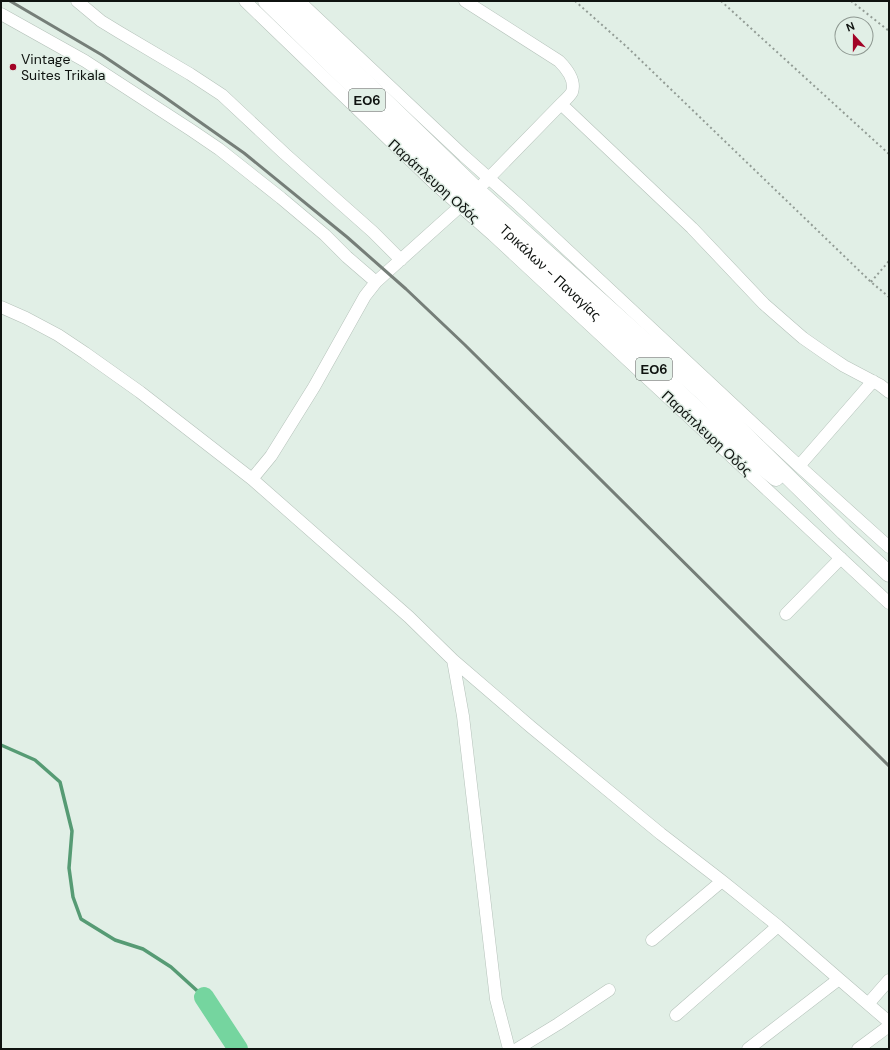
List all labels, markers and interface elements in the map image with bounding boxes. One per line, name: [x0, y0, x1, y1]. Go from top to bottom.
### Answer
north arrow: [834, 16, 874, 56]
text: N: [844, 19, 857, 35]
place label: Vintage Suites Trikala: [21, 50, 105, 84]
marker: Vintage Suites Trikala: [8, 62, 18, 72]
road number: ΕΟ6: [349, 89, 385, 111]
street label: Παράπλευρη Οδός: [385, 135, 484, 227]
street label: Τρικάλων - Παναγίας: [496, 220, 605, 324]
road number: ΕΟ6: [636, 358, 672, 380]
street label: Παράπλευρη Οδός: [658, 387, 756, 480]

